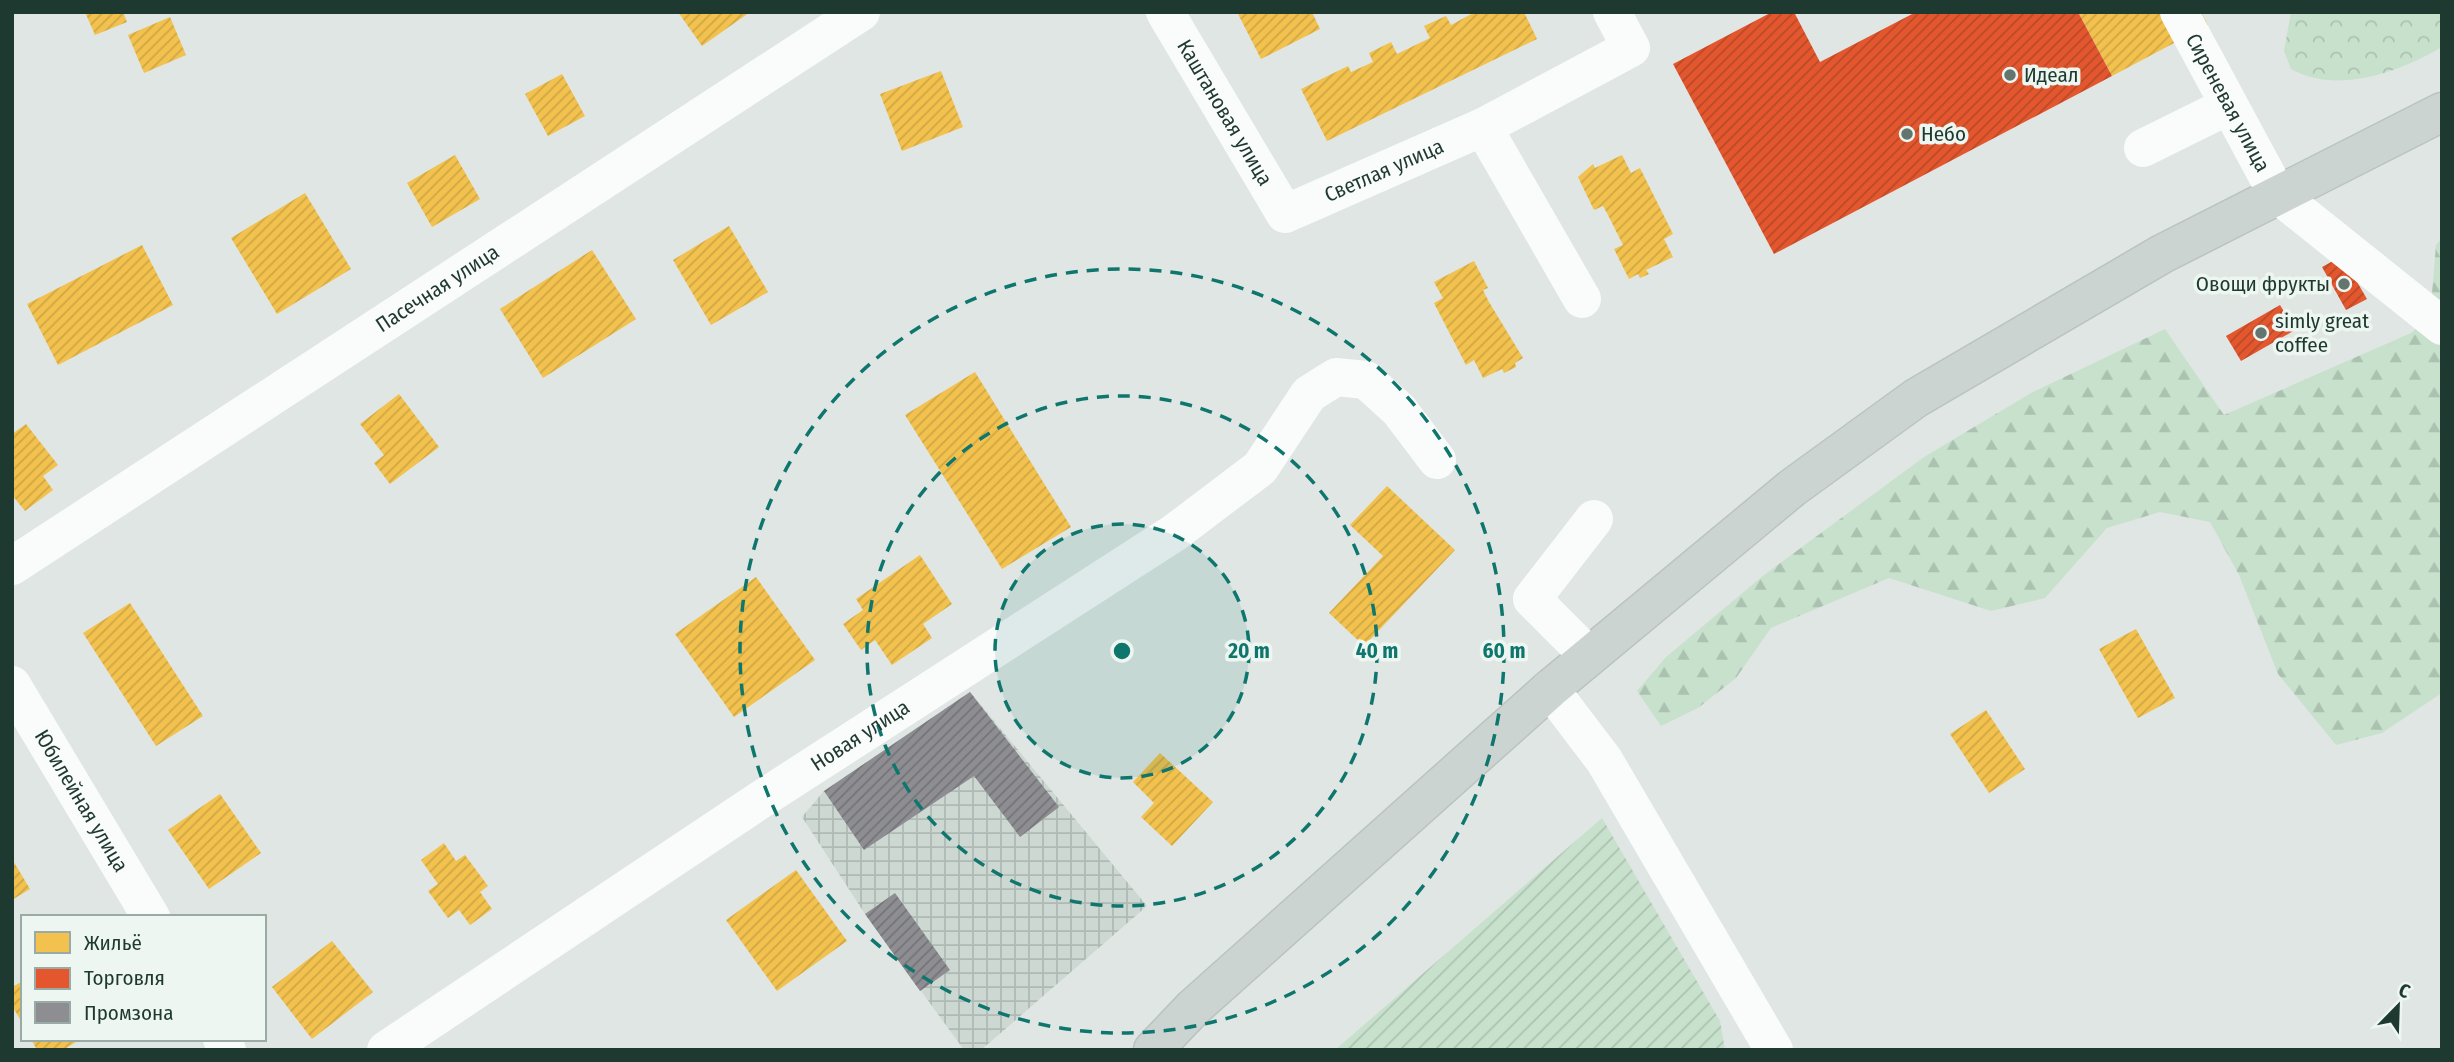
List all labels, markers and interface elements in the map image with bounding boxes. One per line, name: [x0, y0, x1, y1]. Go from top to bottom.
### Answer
street label: Сиреневая улица: [2180, 29, 2276, 176]
street label: Каштановая улица: [1171, 35, 1278, 190]
place label: Идеал: [2024, 62, 2079, 88]
marker: Идеал: [2002, 67, 2018, 83]
place label: Небо: [1921, 121, 1966, 147]
marker: Небо: [1899, 126, 1915, 142]
street label: Светлая улица: [1320, 133, 1447, 208]
street label: Пасечная улица: [371, 239, 504, 338]
place label: Овощи фрукты: [2196, 271, 2330, 297]
marker: Овощи фрукты: [2336, 276, 2352, 292]
place label: simly great coffee: [2275, 308, 2369, 358]
marker: simly great coffee: [2253, 325, 2269, 341]
text: 20 m: [1227, 638, 1270, 664]
text: 40 m: [1356, 638, 1398, 664]
text: 60 m: [1483, 638, 1525, 664]
centre of rings: [1110, 639, 1134, 663]
street label: Новая улица: [806, 694, 914, 777]
street label: Юбилейная улица: [29, 725, 134, 877]
legend: [21, 915, 266, 1041]
text: Жильё: [84, 930, 142, 956]
text: Торговля: [84, 965, 165, 991]
north arrow: [2363, 971, 2433, 1041]
text: С: [2395, 978, 2414, 1003]
text: Промзона: [84, 1000, 173, 1026]

